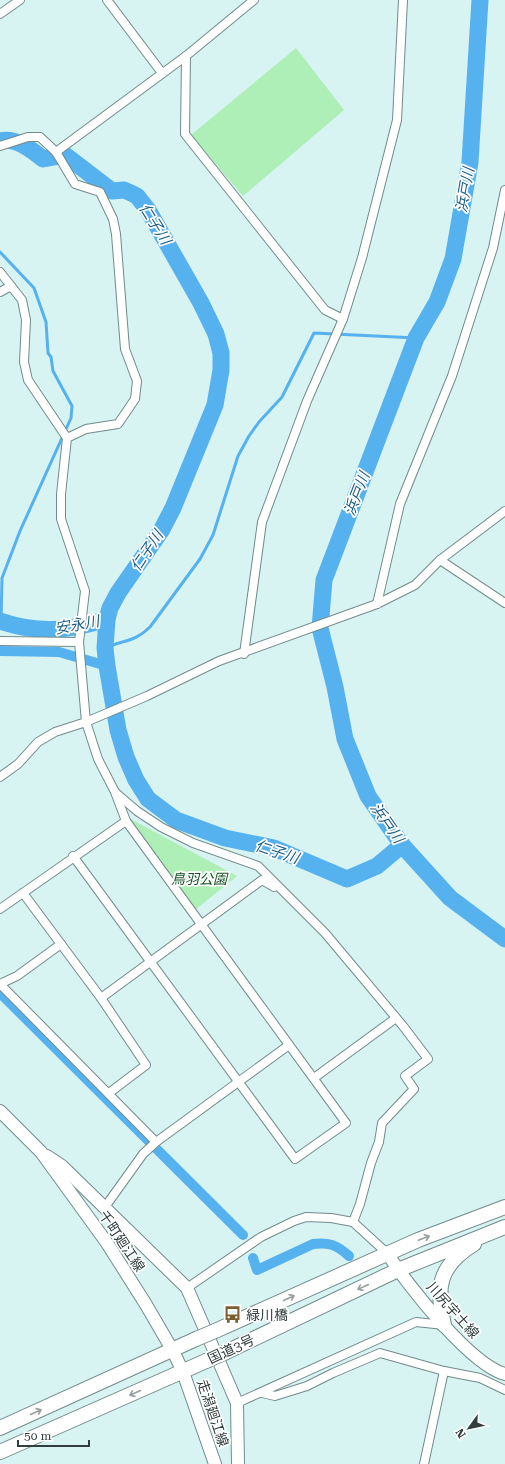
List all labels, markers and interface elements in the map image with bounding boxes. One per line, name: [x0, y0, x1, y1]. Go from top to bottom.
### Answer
water label: 浜戸川: [452, 164, 478, 214]
water label: 仁子川: [135, 200, 176, 250]
water label: 浜戸川: [341, 468, 374, 518]
water label: 仁子川: [127, 526, 168, 575]
water label: 安永川: [53, 612, 103, 638]
water label: 浜戸川: [367, 799, 408, 848]
water label: 仁子川: [253, 836, 303, 868]
park label: 鳥羽公園: [171, 871, 229, 887]
street label: 千町廻江線: [96, 1208, 148, 1274]
one-way arrow: [417, 1233, 429, 1241]
street label: 川尻宇土線: [424, 1279, 482, 1341]
one-way arrow: [357, 1284, 369, 1291]
one-way arrow: [283, 1294, 295, 1301]
bus stop icon: 緑川橋: [223, 1305, 243, 1325]
place label: 緑川橋: [246, 1307, 288, 1323]
street label: 国道3号: [205, 1331, 257, 1367]
street label: 走潟廻江線: [194, 1377, 232, 1449]
one-way arrow: [129, 1390, 141, 1397]
one-way arrow: [29, 1408, 41, 1415]
north arrow: [449, 1408, 489, 1448]
scale bar: [18, 1422, 89, 1448]
text: N: [453, 1426, 469, 1440]
text: 50 m: [24, 1429, 51, 1443]

